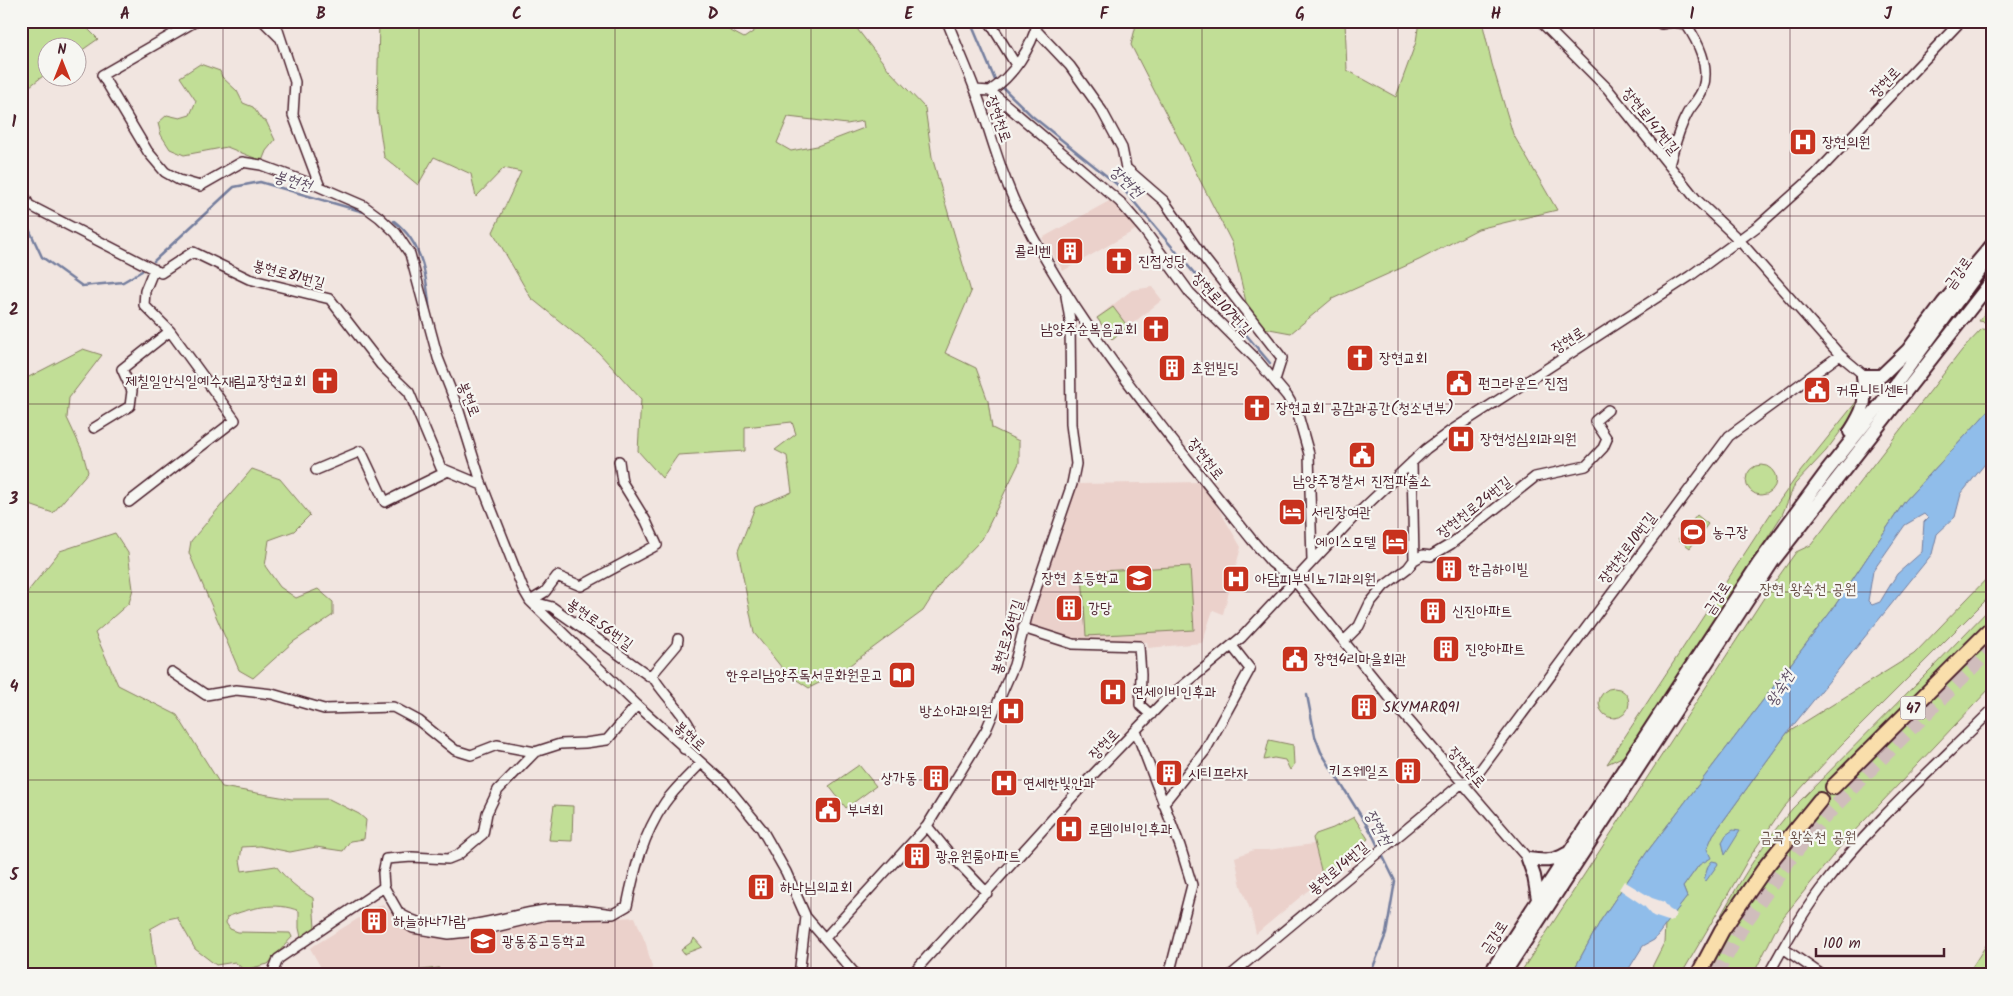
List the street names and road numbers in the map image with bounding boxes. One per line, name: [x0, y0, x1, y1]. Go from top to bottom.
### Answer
street label: 장현로: [1865, 61, 1907, 104]
street label: 장현로147번길: [1616, 83, 1685, 160]
street label: 장현천로: [979, 93, 1017, 146]
street label: 금강로: [1938, 252, 1979, 295]
street label: 봉현로81번길: [250, 254, 328, 296]
street label: 장현로107번길: [1185, 267, 1257, 342]
street label: 장현로: [1547, 321, 1590, 361]
street label: 봉현로: [450, 378, 486, 421]
street label: 장현천로: [1181, 433, 1230, 486]
street label: 장현천로24번길: [1432, 471, 1517, 545]
street label: 장현천로10번길: [1593, 508, 1663, 590]
street label: 금강로: [1698, 577, 1738, 620]
street label: 봉현로56번길: [561, 593, 638, 657]
street label: 봉현로36번길: [985, 597, 1031, 678]
road number: 47: [1900, 696, 1926, 720]
street label: 봉현로: [668, 716, 711, 758]
street label: 장현로: [1084, 723, 1126, 766]
street label: 장현천로: [1441, 742, 1491, 794]
street label: 봉현로14번길: [1303, 836, 1374, 902]
street label: 금강로: [1475, 916, 1515, 959]

